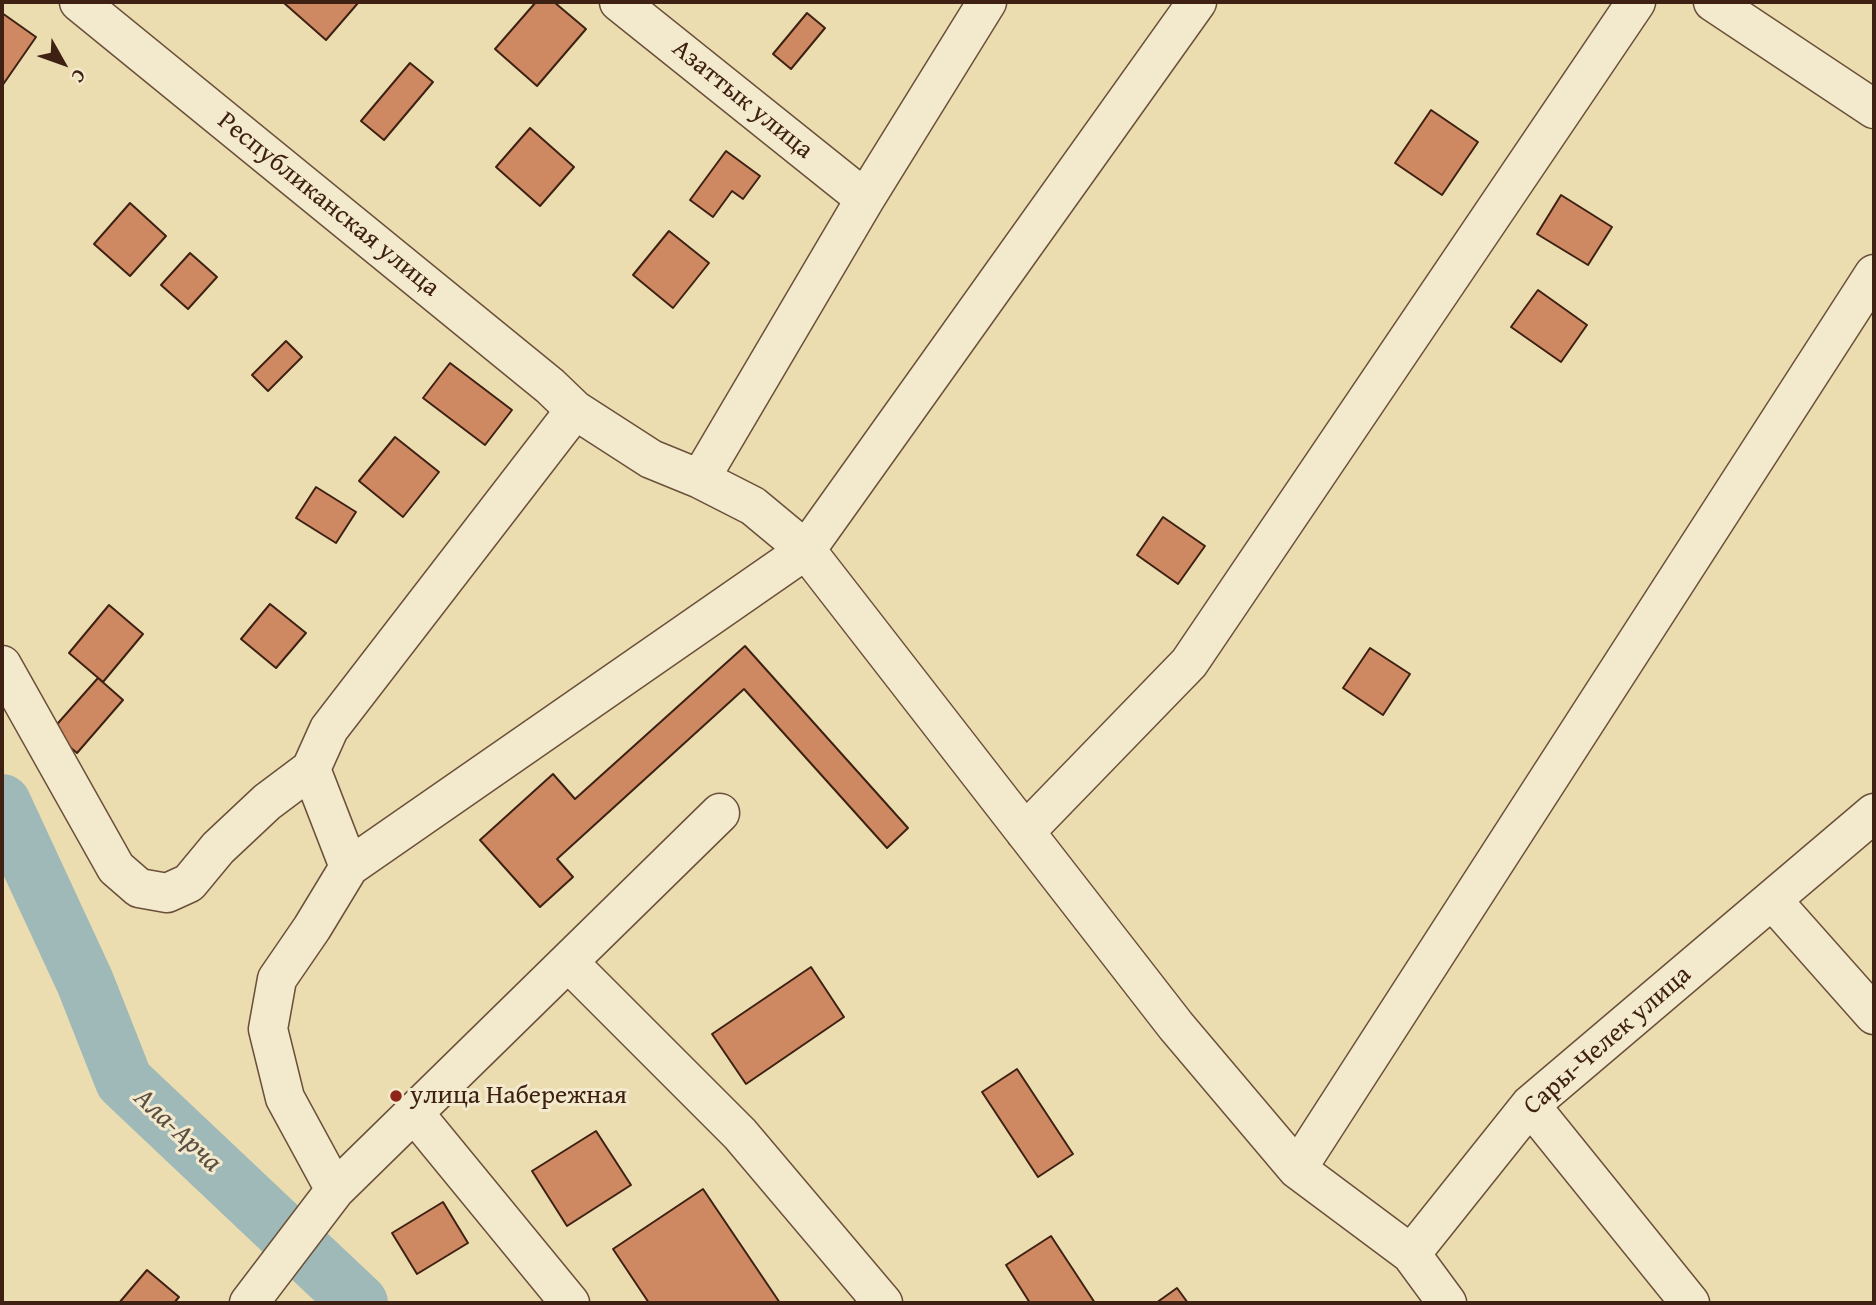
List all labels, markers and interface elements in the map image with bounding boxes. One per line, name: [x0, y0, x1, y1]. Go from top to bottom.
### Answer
north arrow: [28, 28, 98, 98]
street label: Азаттык улица: [665, 34, 819, 166]
text: С: [65, 63, 93, 90]
street label: Республиканская улица: [211, 106, 445, 304]
street label: Сары-Челек улица: [1518, 960, 1698, 1122]
place label: улица Набережная: [410, 1080, 627, 1112]
water label: Ала-Арча: [126, 1082, 228, 1180]
marker: улица Набережная: [388, 1088, 404, 1104]

